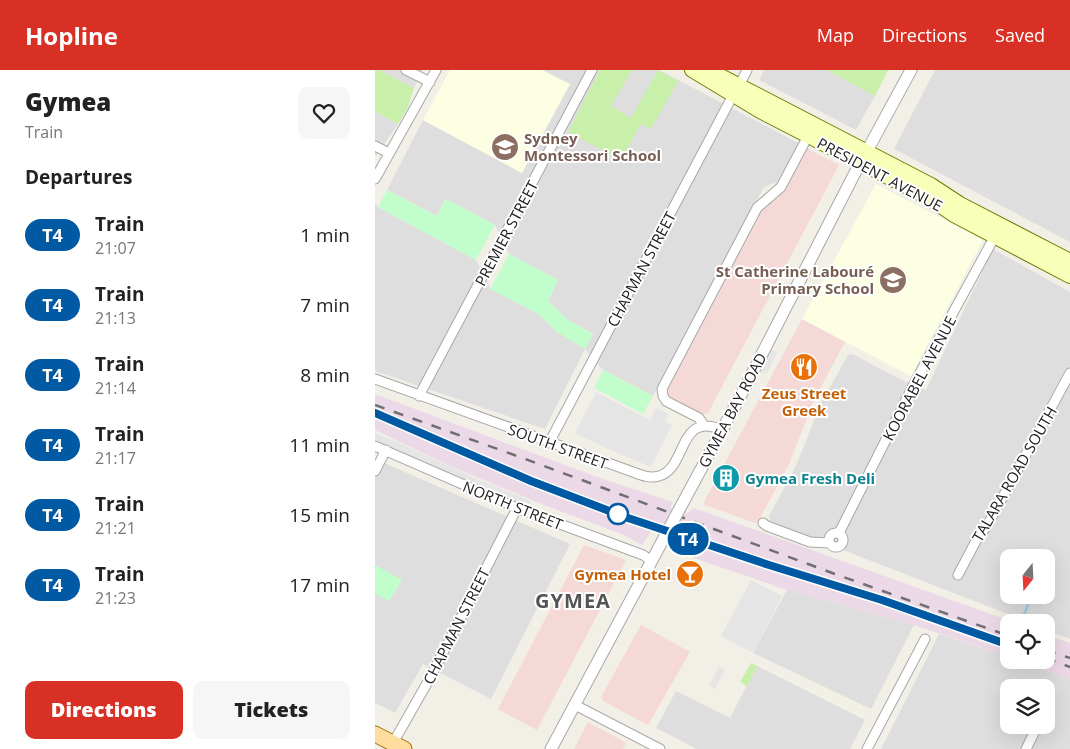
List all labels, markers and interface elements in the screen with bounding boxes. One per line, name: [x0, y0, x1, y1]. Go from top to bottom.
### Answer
text: Hopline: [25, 19, 118, 52]
text: Map: [817, 23, 854, 47]
text: Directions: [882, 23, 967, 47]
text: Saved: [995, 23, 1045, 47]
text: Gymea: [25, 85, 111, 118]
button: heart: [298, 87, 350, 139]
text: Train: [25, 121, 63, 143]
place label: Sydney Montessori School: [524, 128, 661, 165]
school or university icon: Sydney Montessori School: [490, 132, 520, 162]
street label: PRESIDENT AVENUE: [814, 133, 946, 215]
text: Departures: [25, 164, 132, 190]
street label: PREMIER STREET: [470, 176, 543, 289]
street label: CHAPMAN STREET: [602, 207, 680, 330]
text: Train: [95, 211, 144, 237]
text: 1 min: [300, 222, 350, 248]
text: T4: [42, 223, 63, 247]
text: 21:07: [95, 237, 136, 259]
place label: St Catherine Labouré Primary School: [716, 261, 874, 298]
school or university icon: St Catherine Labouré Primary School: [878, 265, 908, 295]
text: Train: [95, 281, 144, 307]
text: 7 min: [300, 292, 350, 318]
text: T4: [42, 293, 63, 317]
text: 21:13: [95, 307, 136, 329]
street label: KOORABEL AVENUE: [878, 312, 960, 444]
street label: GYMEA BAY ROAD: [693, 349, 771, 471]
text: Train: [95, 351, 144, 377]
restaurant icon: Zeus Street Greek: [789, 352, 819, 382]
text: 8 min: [300, 362, 350, 388]
text: T4: [42, 363, 63, 387]
text: 21:14: [95, 377, 136, 399]
place label: Zeus Street Greek: [762, 383, 847, 420]
street label: TALARA ROAD SOUTH: [967, 403, 1061, 545]
street label: SOUTH STREET: [505, 419, 611, 474]
text: Train: [95, 421, 144, 447]
text: 11 min: [289, 432, 350, 458]
text: T4: [42, 433, 63, 457]
text: 21:17: [95, 447, 136, 469]
building icon: Gymea Fresh Deli: [711, 463, 741, 493]
place label: Gymea Fresh Deli: [745, 468, 875, 488]
street label: NORTH STREET: [460, 476, 567, 534]
text: Train: [95, 491, 144, 517]
text: 15 min: [289, 502, 350, 528]
text: T4: [42, 503, 63, 527]
unlabelled marker: [607, 503, 629, 525]
text: 21:21: [95, 517, 136, 539]
line badge: T4: [665, 523, 711, 555]
text: T4: [678, 527, 698, 551]
north arrow: [1000, 549, 1055, 604]
map controls: [1000, 549, 1055, 734]
bar icon: Gymea Hotel: [675, 559, 705, 589]
text: Train: [95, 561, 144, 587]
street label: CHAPMAN STREET: [418, 564, 494, 688]
place label: Gymea Hotel: [574, 564, 671, 584]
text: 17 min: [289, 572, 350, 598]
text: T4: [42, 573, 63, 597]
text: 21:23: [95, 587, 136, 609]
district label: GYMEA: [535, 587, 611, 614]
button: locate: [1000, 614, 1055, 669]
button: layers: [1000, 679, 1055, 734]
button: Directions: [25, 681, 183, 739]
button: Tickets: [193, 681, 350, 739]

